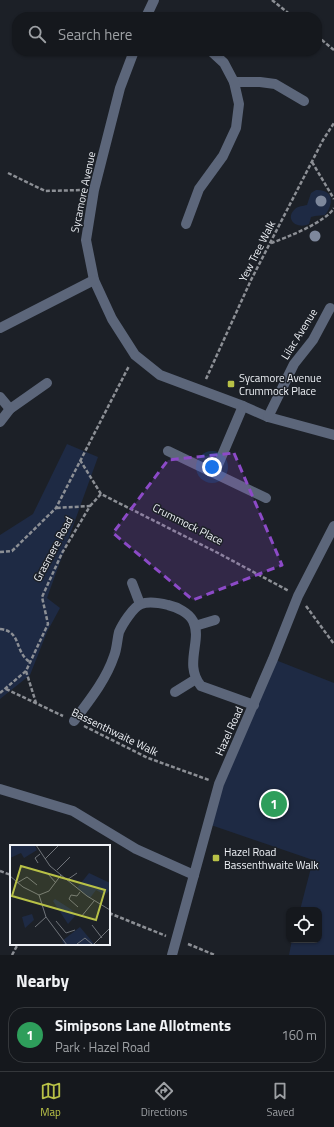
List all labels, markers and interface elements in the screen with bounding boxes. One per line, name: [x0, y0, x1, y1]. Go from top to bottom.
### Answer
search box: [12, 12, 322, 56]
icon: search: [26, 23, 48, 45]
text: Search here: [58, 23, 132, 46]
street label: Sycamore Avenue: [67, 150, 99, 234]
street label: Yew Tree Walk: [235, 217, 280, 284]
street label: Lilac Avenue: [277, 305, 321, 363]
place label: Sycamore Avenue Crummock Place: [239, 370, 322, 399]
marker: Sycamore Avenue Crummock Place: [226, 379, 236, 389]
your location: [202, 457, 222, 477]
street label: Crummock Place: [150, 499, 226, 549]
street label: Grasmere Road: [29, 514, 77, 584]
street label: Bassenthwaite Walk: [69, 704, 162, 760]
street label: Hazel Road: [211, 704, 247, 758]
pin: 1: [261, 789, 287, 819]
place label: Hazel Road Bassenthwaite Walk: [224, 844, 319, 873]
inset map: [10, 845, 110, 945]
marker: Hazel Road Bassenthwaite Walk: [211, 853, 221, 863]
map controls: [286, 907, 322, 943]
button: locate: [286, 907, 322, 943]
text: Nearby: [16, 968, 69, 994]
text: Simipsons Lane Allotments: [55, 1014, 231, 1037]
text: 1: [26, 1025, 34, 1045]
text: 160 m: [281, 1025, 317, 1045]
text: Park · Hazel Road: [55, 1037, 150, 1057]
tab: Map: [40, 1080, 62, 1120]
tab: Directions: [141, 1080, 187, 1120]
tab: Saved: [266, 1080, 294, 1120]

